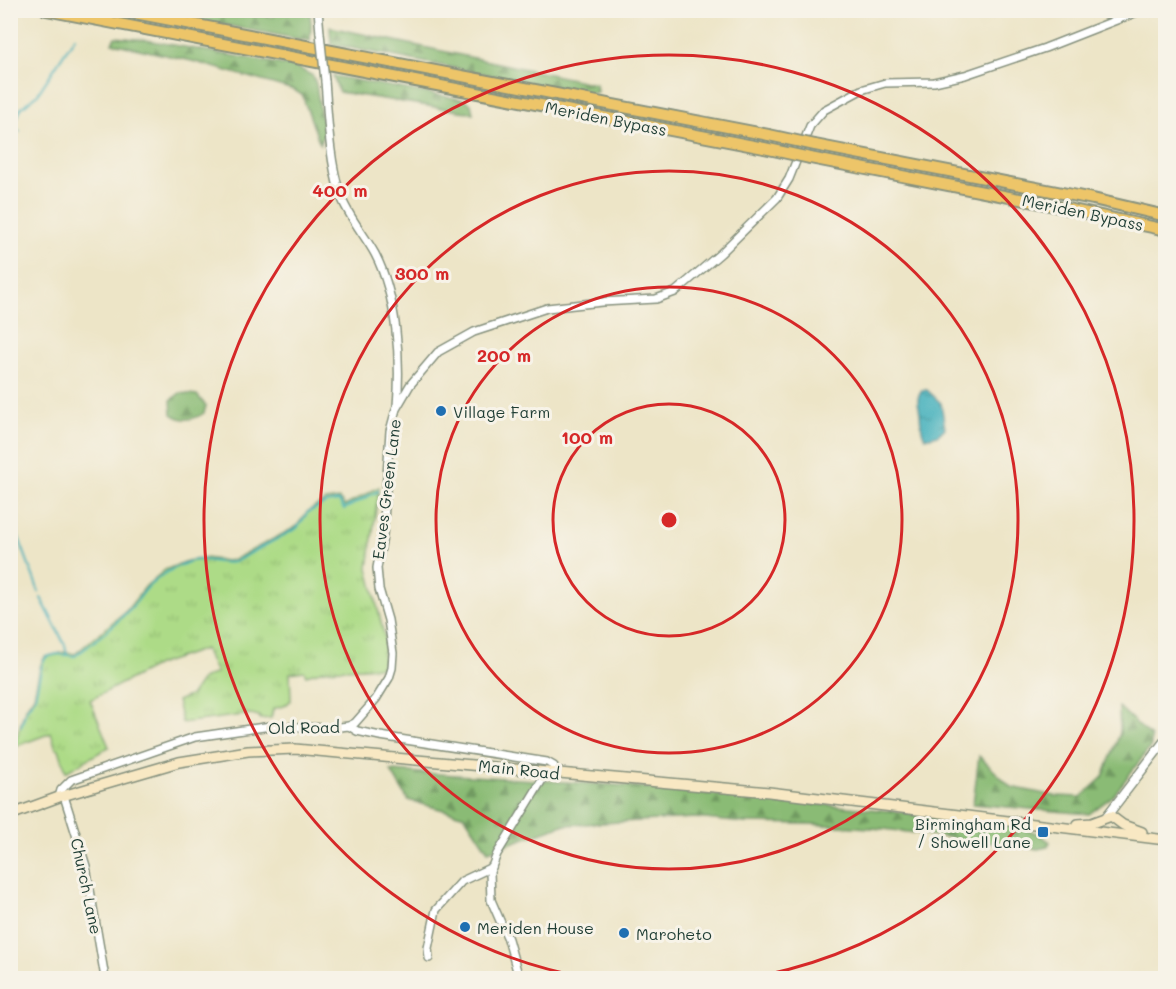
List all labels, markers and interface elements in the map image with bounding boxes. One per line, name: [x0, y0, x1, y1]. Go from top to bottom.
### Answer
street label: Meriden Bypass: [543, 96, 669, 140]
text: 400 m: [312, 178, 368, 202]
street label: Meriden Bypass: [1021, 189, 1145, 235]
text: 300 m: [395, 261, 449, 285]
text: 200 m: [477, 343, 531, 367]
place label: Village Farm: [453, 401, 550, 422]
marker: Village Farm: [434, 404, 448, 418]
street label: Eaves Green Lane: [367, 418, 405, 560]
text: 100 m: [561, 425, 613, 449]
centre of rings: [659, 510, 679, 530]
street label: Old Road: [268, 716, 340, 738]
street label: Main Road: [477, 754, 561, 784]
place label: Birmingham Rd / Showell Lane: [915, 813, 1031, 852]
marker: Birmingham Rd / Showell Lane: [1036, 825, 1050, 839]
street label: Church Lane: [67, 836, 107, 936]
place label: Meriden House: [477, 917, 594, 938]
marker: Meriden House: [458, 920, 472, 934]
place label: Maroheto: [636, 923, 712, 944]
marker: Maroheto: [617, 926, 631, 940]

